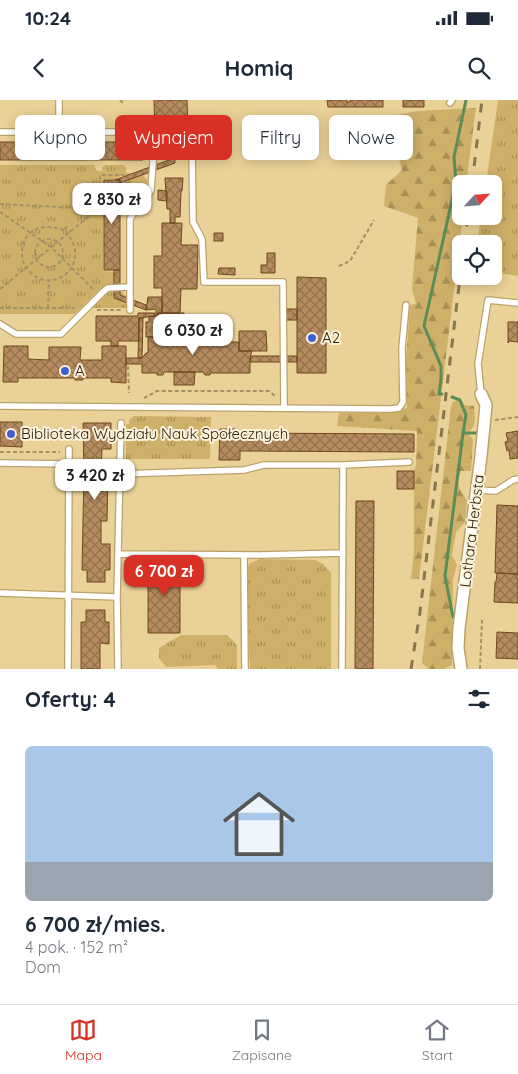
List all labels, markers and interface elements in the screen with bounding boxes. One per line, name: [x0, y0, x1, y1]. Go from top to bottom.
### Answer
text: 10:24: [25, 6, 71, 30]
icon: back: [25, 54, 53, 82]
text: Homiq: [225, 54, 293, 82]
icon: search: [465, 54, 493, 82]
chip: Kupno: [15, 115, 105, 160]
chip: Wynajem: [115, 115, 232, 160]
chip: Filtry: [242, 115, 319, 160]
chip: Nowe: [329, 115, 413, 160]
north arrow: [452, 175, 502, 225]
map controls: [452, 175, 502, 285]
pin: 2 830 zł: [60, 182, 164, 225]
text: 2 830 zł: [83, 189, 141, 209]
button: locate: [452, 235, 502, 285]
pin: 6 030 zł: [141, 314, 245, 356]
text: 6 030 zł: [164, 320, 222, 340]
place label: A2: [322, 328, 340, 347]
marker: A2: [306, 332, 318, 344]
place label: A: [75, 361, 85, 380]
marker: A: [59, 365, 71, 377]
place label: Biblioteka Wydziału Nauk Społecznych: [21, 424, 288, 443]
marker: Biblioteka Wydziału Nauk Społecznych: [5, 428, 17, 440]
pin: 3 420 zł: [43, 458, 147, 501]
text: 3 420 zł: [66, 465, 124, 485]
street label: Lothara Herbsta: [455, 473, 488, 589]
pin: 6 700 zł: [112, 554, 216, 597]
text: 6 700 zł: [135, 561, 193, 581]
icon: filters: [465, 685, 493, 713]
text: Oferty: 4: [25, 686, 116, 712]
icon: home: [214, 779, 304, 869]
text: 6 700 zł/mies.: [25, 911, 166, 937]
text: 4 pok. · 152 m²: [25, 937, 128, 957]
text: Dom: [25, 957, 61, 977]
tab: Mapa: [65, 1016, 102, 1064]
tab: Zapisane: [232, 1016, 292, 1064]
tab: Start: [422, 1016, 453, 1064]

